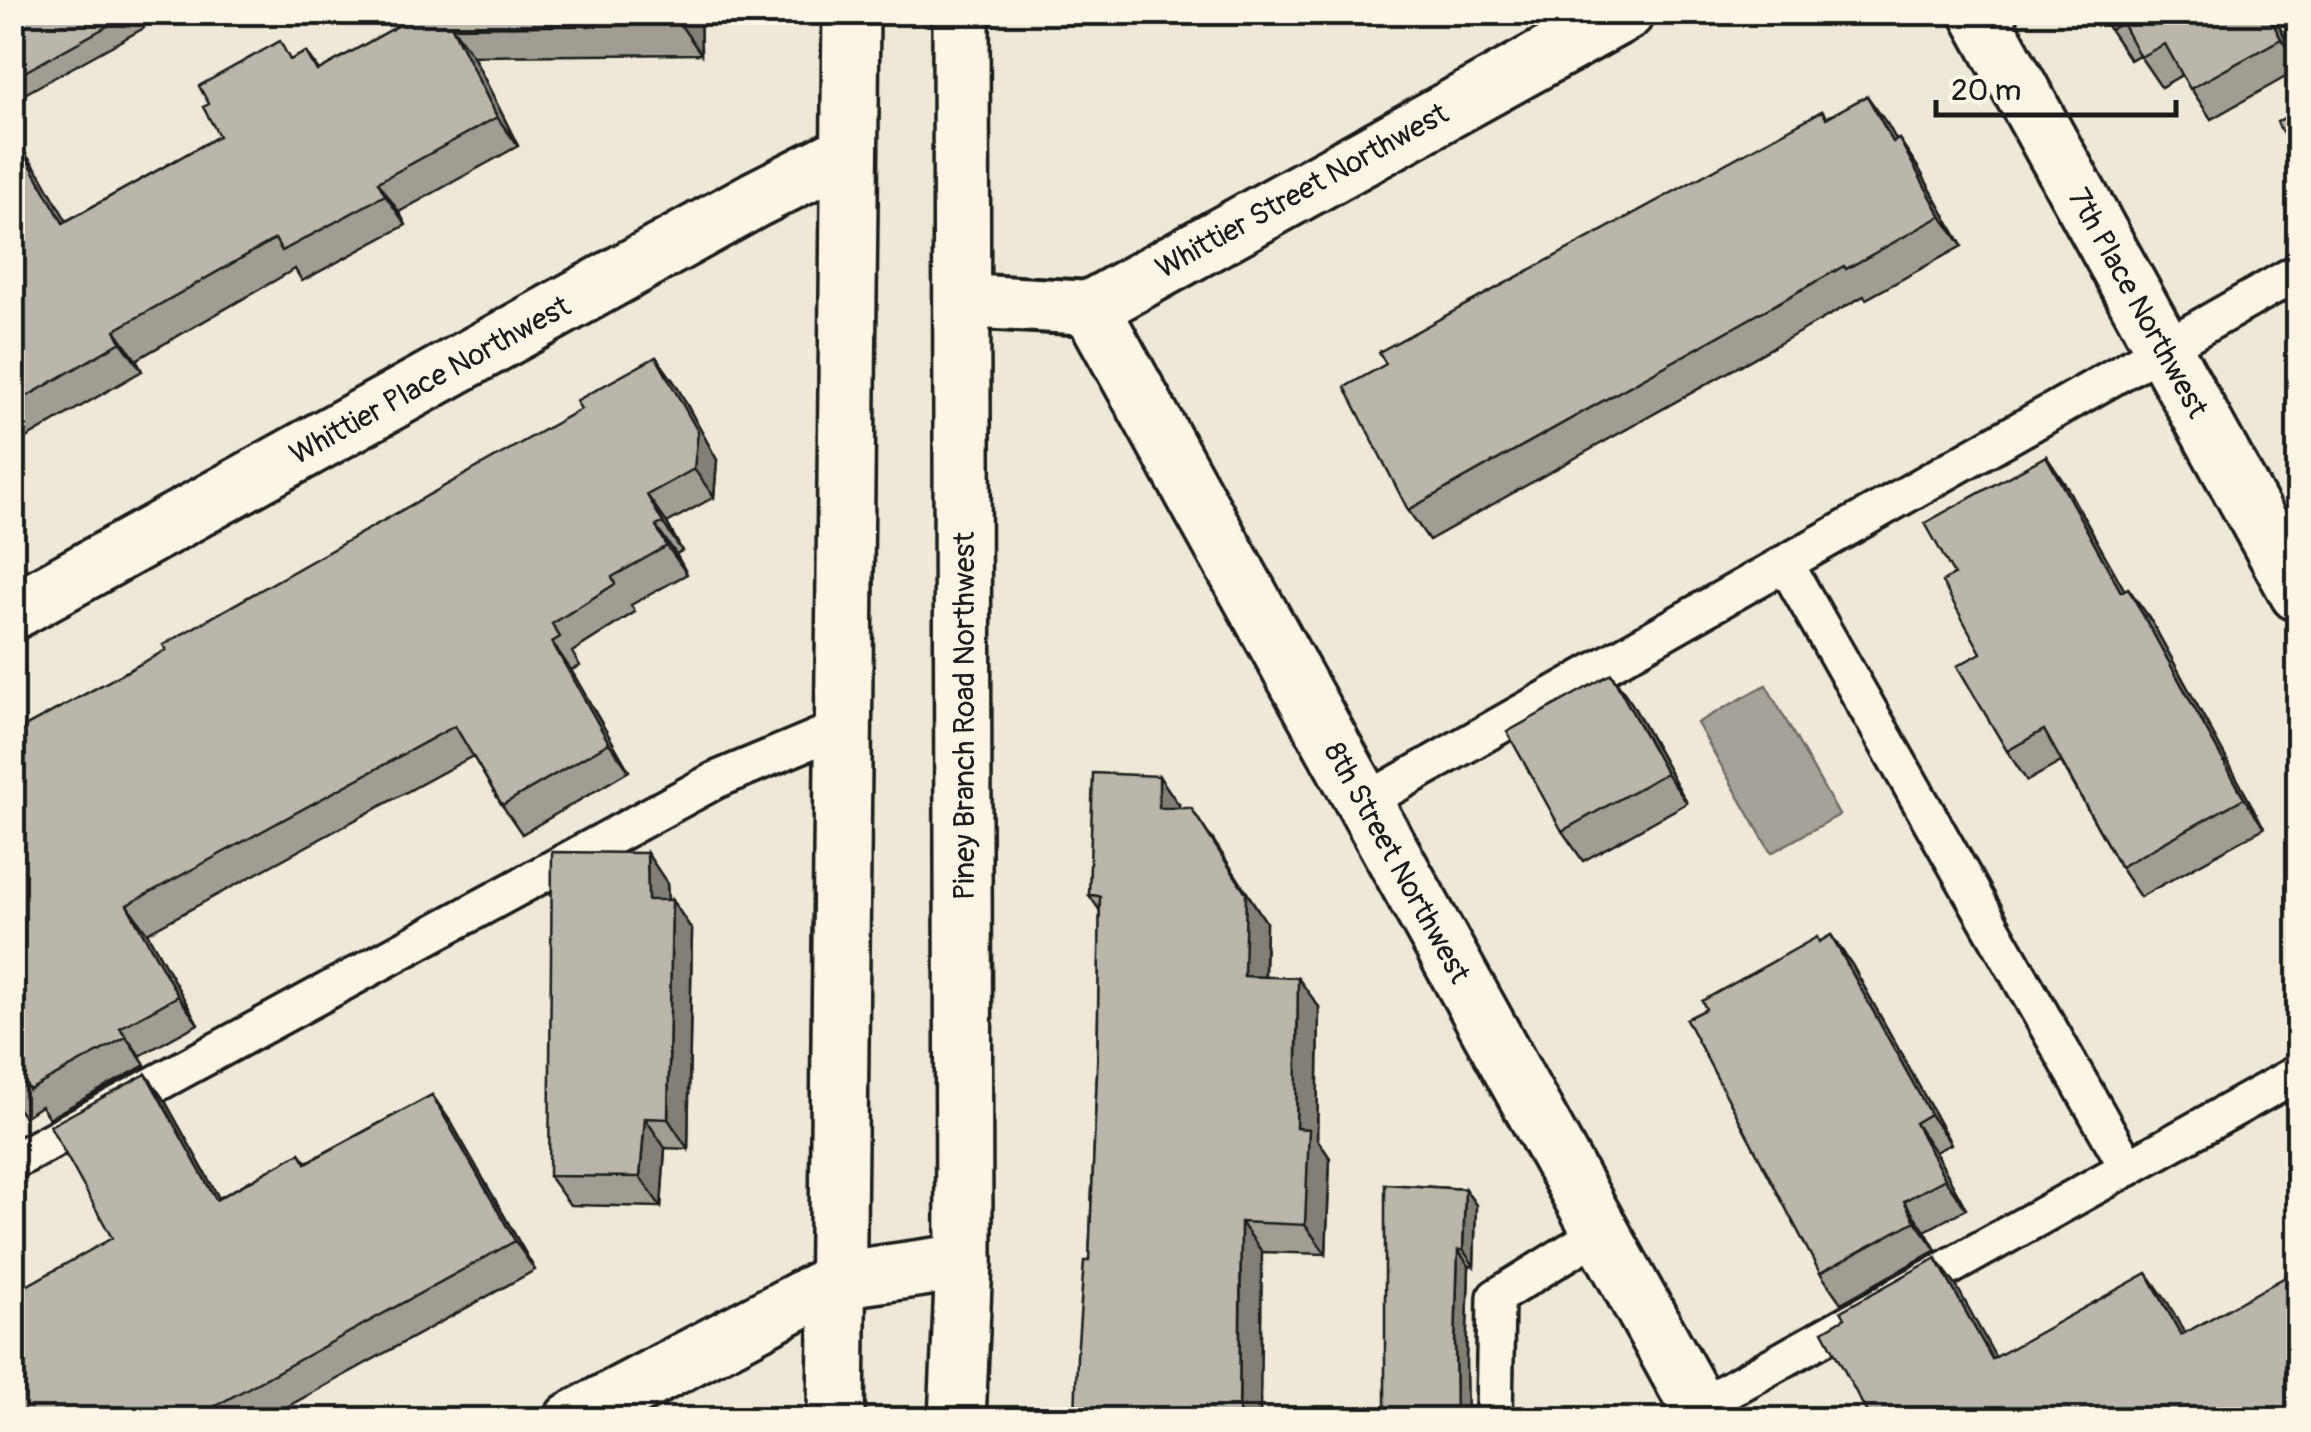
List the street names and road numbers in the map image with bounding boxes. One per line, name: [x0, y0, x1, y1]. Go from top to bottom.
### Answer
street label: Whittier Street Northwest: [1149, 95, 1455, 287]
street label: 7th Place Northwest: [2060, 181, 2217, 425]
street label: Whittier Place Northwest: [283, 287, 577, 473]
street label: Piney Branch Road Northwest: [946, 531, 983, 900]
street label: 8th Street Northwest: [1316, 736, 1479, 990]

